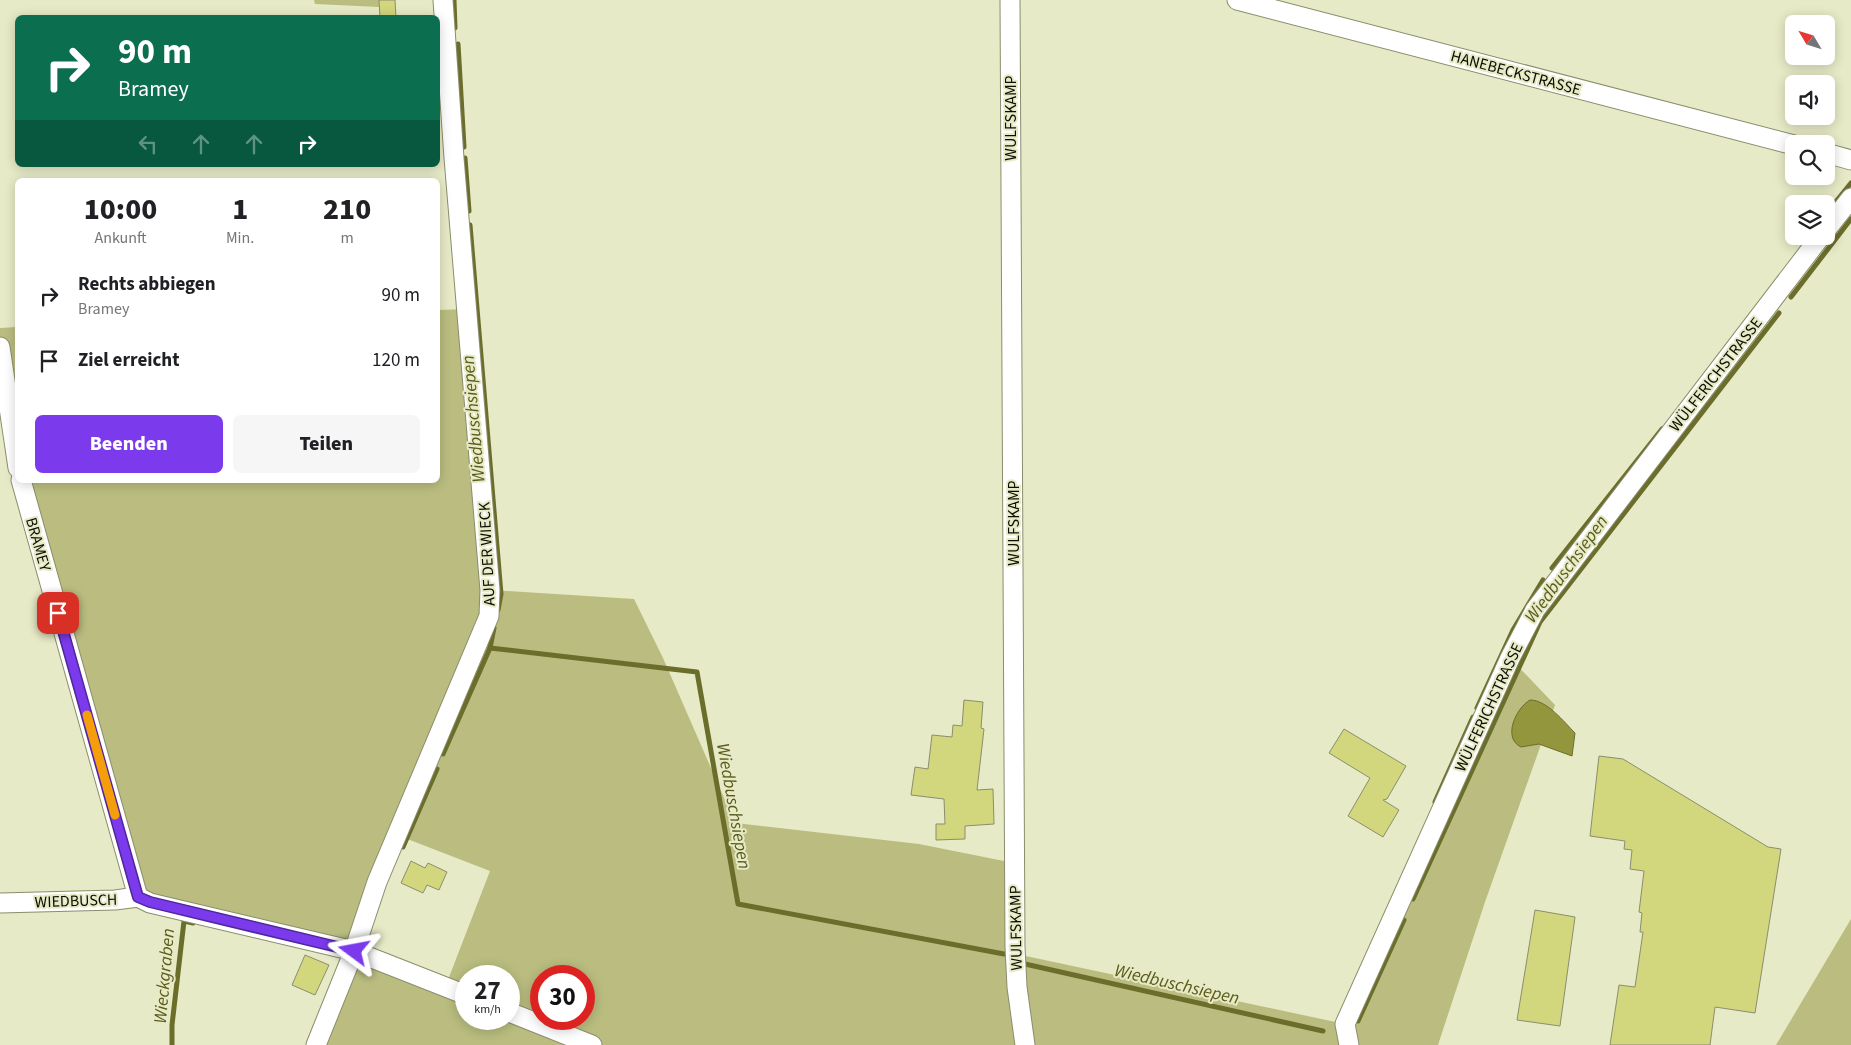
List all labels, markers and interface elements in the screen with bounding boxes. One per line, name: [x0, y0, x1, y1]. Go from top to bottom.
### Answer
north arrow: [1785, 15, 1835, 65]
map controls: [1785, 15, 1835, 245]
text: 90 m: [118, 27, 192, 77]
icon: right: [35, 35, 100, 100]
street label: HANEBECKSTRASSE: [1448, 45, 1583, 101]
text: Bramey: [118, 73, 189, 105]
street label: WULFSKAMP: [1000, 75, 1022, 161]
button: sound: [1785, 75, 1835, 125]
icon: left: [134, 130, 162, 158]
icon: ahead: [187, 130, 215, 158]
icon: ahead: [240, 130, 268, 158]
icon: right: [293, 130, 321, 158]
button: search: [1785, 135, 1835, 185]
text: 10:00: [84, 188, 157, 231]
text: 1: [232, 188, 248, 231]
text: 210: [323, 188, 371, 231]
button: layers: [1785, 195, 1835, 245]
text: Ankunft: [94, 227, 147, 249]
text: Min.: [226, 227, 254, 249]
text: m: [340, 227, 354, 249]
text: Rechts abbiegen: [78, 271, 216, 298]
icon: right: [35, 282, 63, 310]
text: 90 m: [382, 282, 420, 309]
text: Bramey: [78, 298, 129, 320]
street label: WÜLFERICHSTRASSE: [1664, 313, 1767, 436]
icon: arrive: [35, 347, 63, 375]
text: Ziel erreicht: [78, 347, 179, 374]
text: 120 m: [372, 347, 420, 374]
water label: Wiedbuschsiepen: [455, 354, 492, 484]
button: Beenden: [35, 415, 223, 473]
button: Teilen: [233, 415, 420, 473]
street label: WULFSKAMP: [1003, 480, 1025, 566]
street label: AUF DER WIECK: [473, 501, 501, 606]
water label: Wiedbuschsiepen: [1519, 510, 1614, 628]
street label: BRAMEY: [20, 515, 56, 574]
pin: [37, 592, 79, 634]
icon: arrive: [44, 599, 72, 627]
street label: WÜLFERICHSTRASSE: [1449, 639, 1528, 775]
water label: Wiedbuschsiepen: [710, 741, 757, 871]
street label: WULFSKAMP: [1004, 885, 1028, 971]
street label: WIEDBUSCH: [34, 889, 118, 913]
position arrow: [327, 924, 379, 976]
water label: Wieckgraben: [148, 927, 181, 1025]
water label: Wiedbuschsiepen: [1112, 958, 1242, 1011]
speed limit sign: 30: [530, 965, 595, 1030]
text: 27: [474, 973, 501, 1009]
text: km/h: [474, 1001, 501, 1018]

